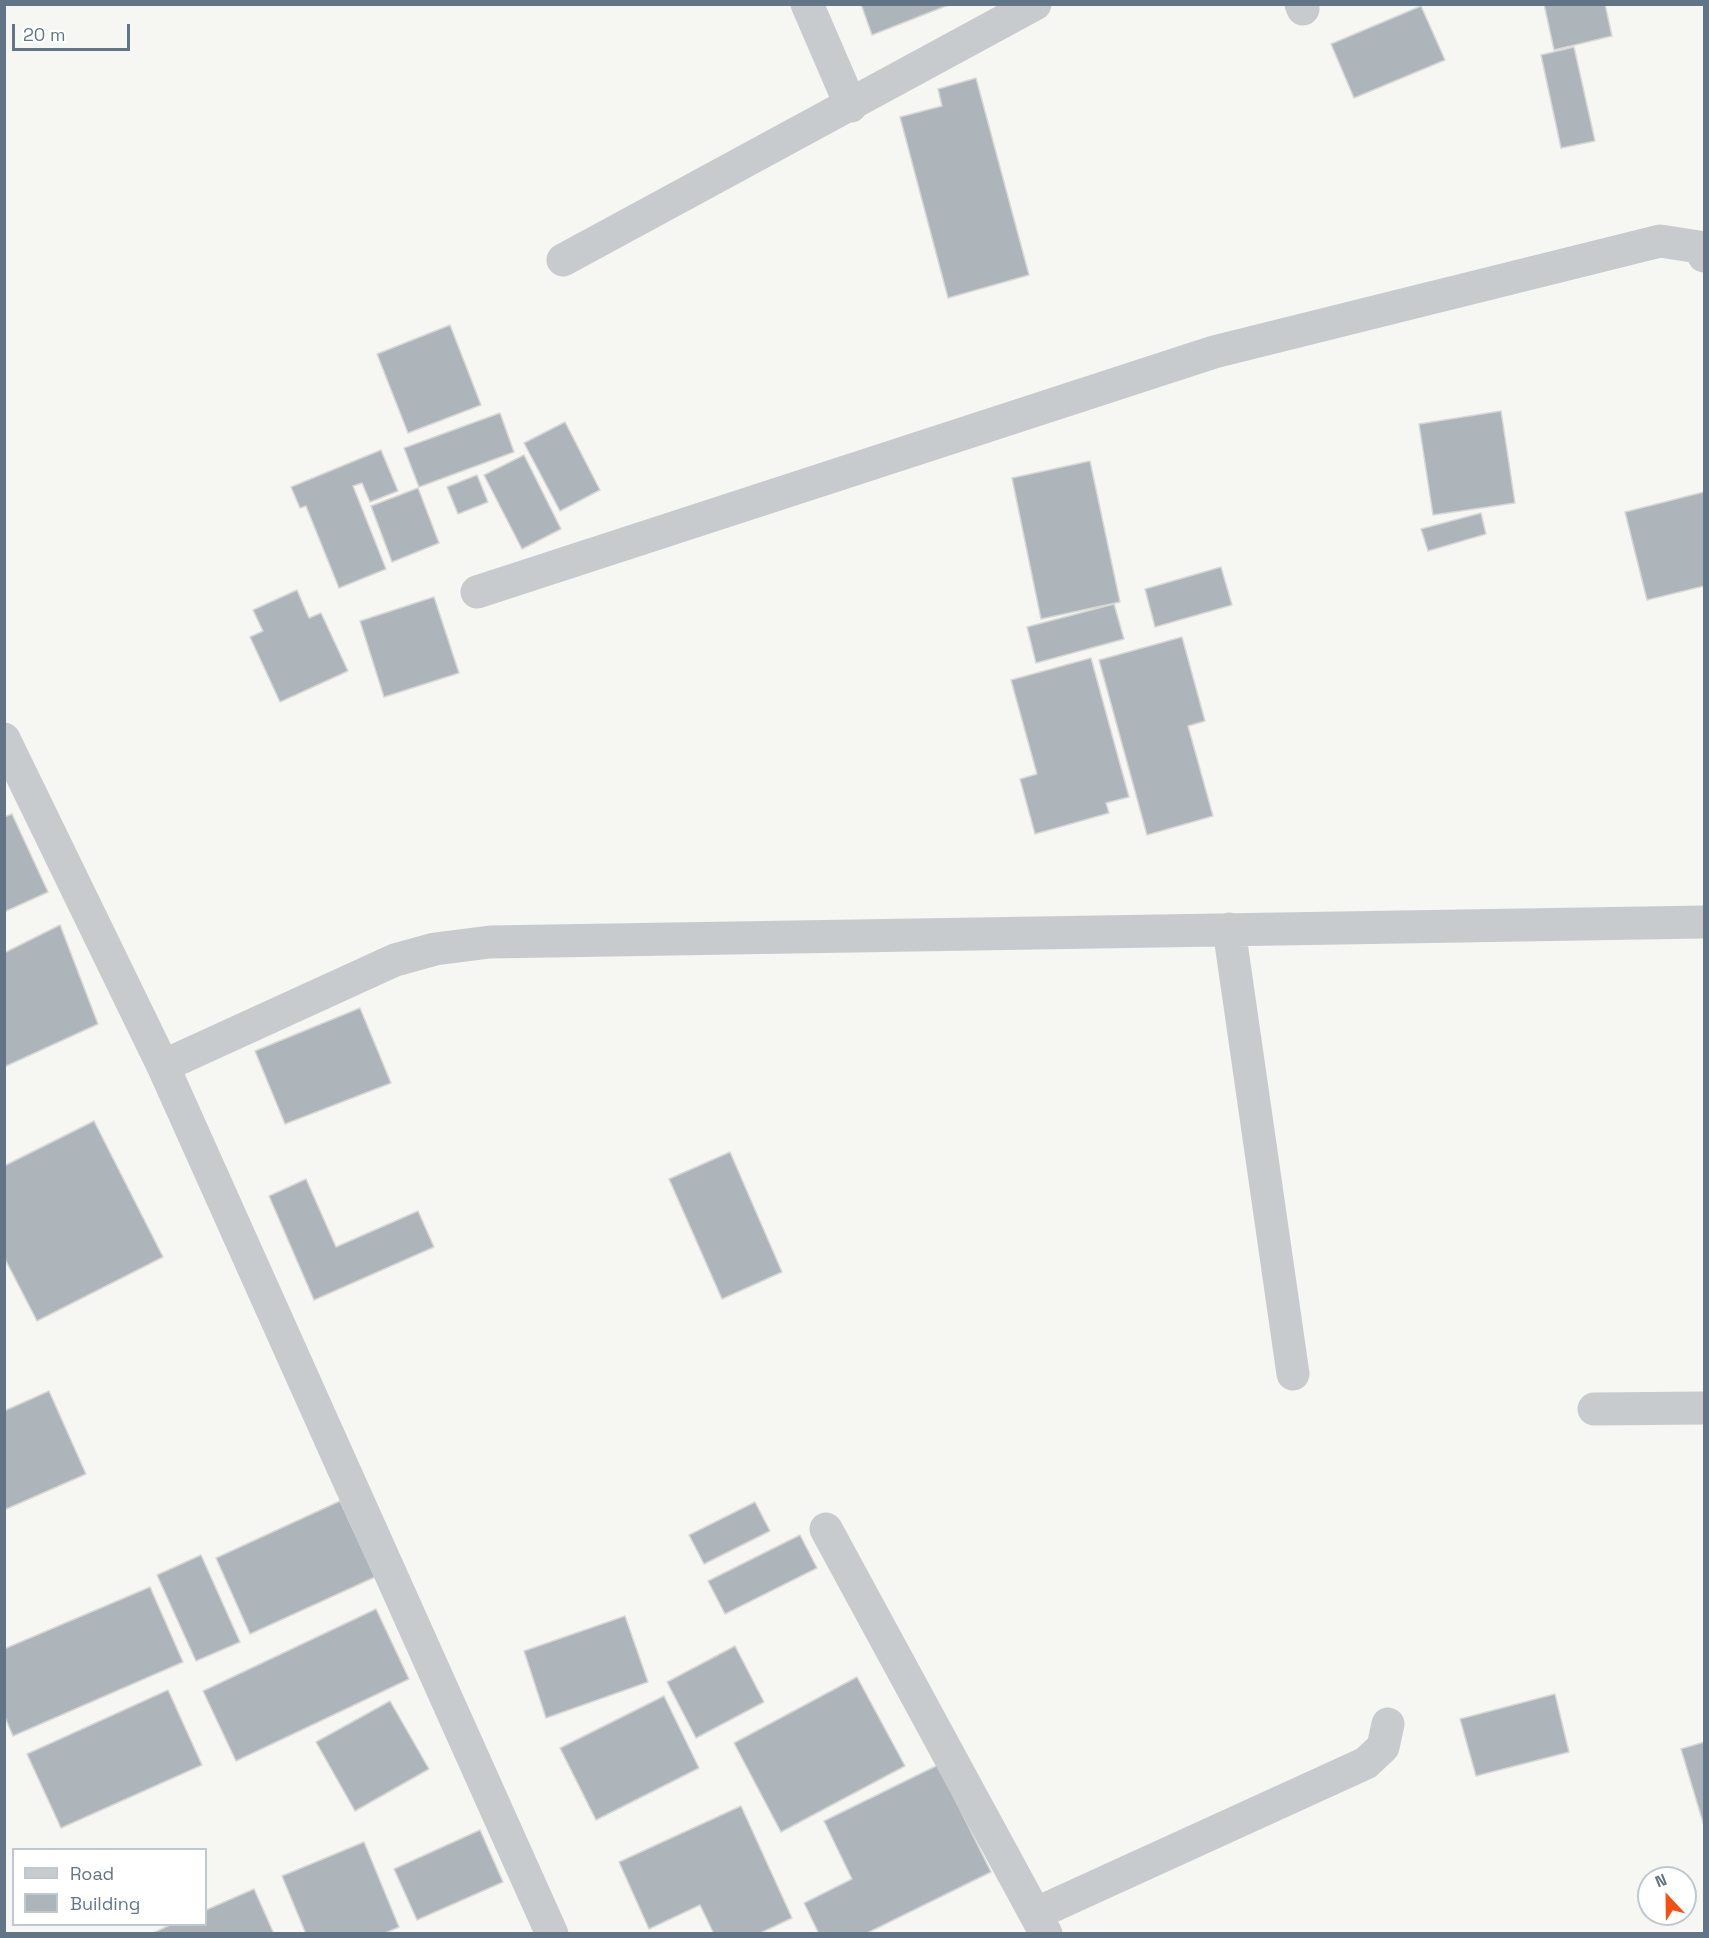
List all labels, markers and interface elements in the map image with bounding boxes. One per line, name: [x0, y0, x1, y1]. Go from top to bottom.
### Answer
scale bar: [15, 12, 134, 50]
text: 20 m: [23, 23, 66, 46]
legend: [12, 1848, 207, 1926]
text: Road: [70, 1862, 114, 1885]
north arrow: [1637, 1866, 1697, 1926]
text: N: [1652, 1869, 1670, 1892]
text: Building: [70, 1892, 140, 1915]

